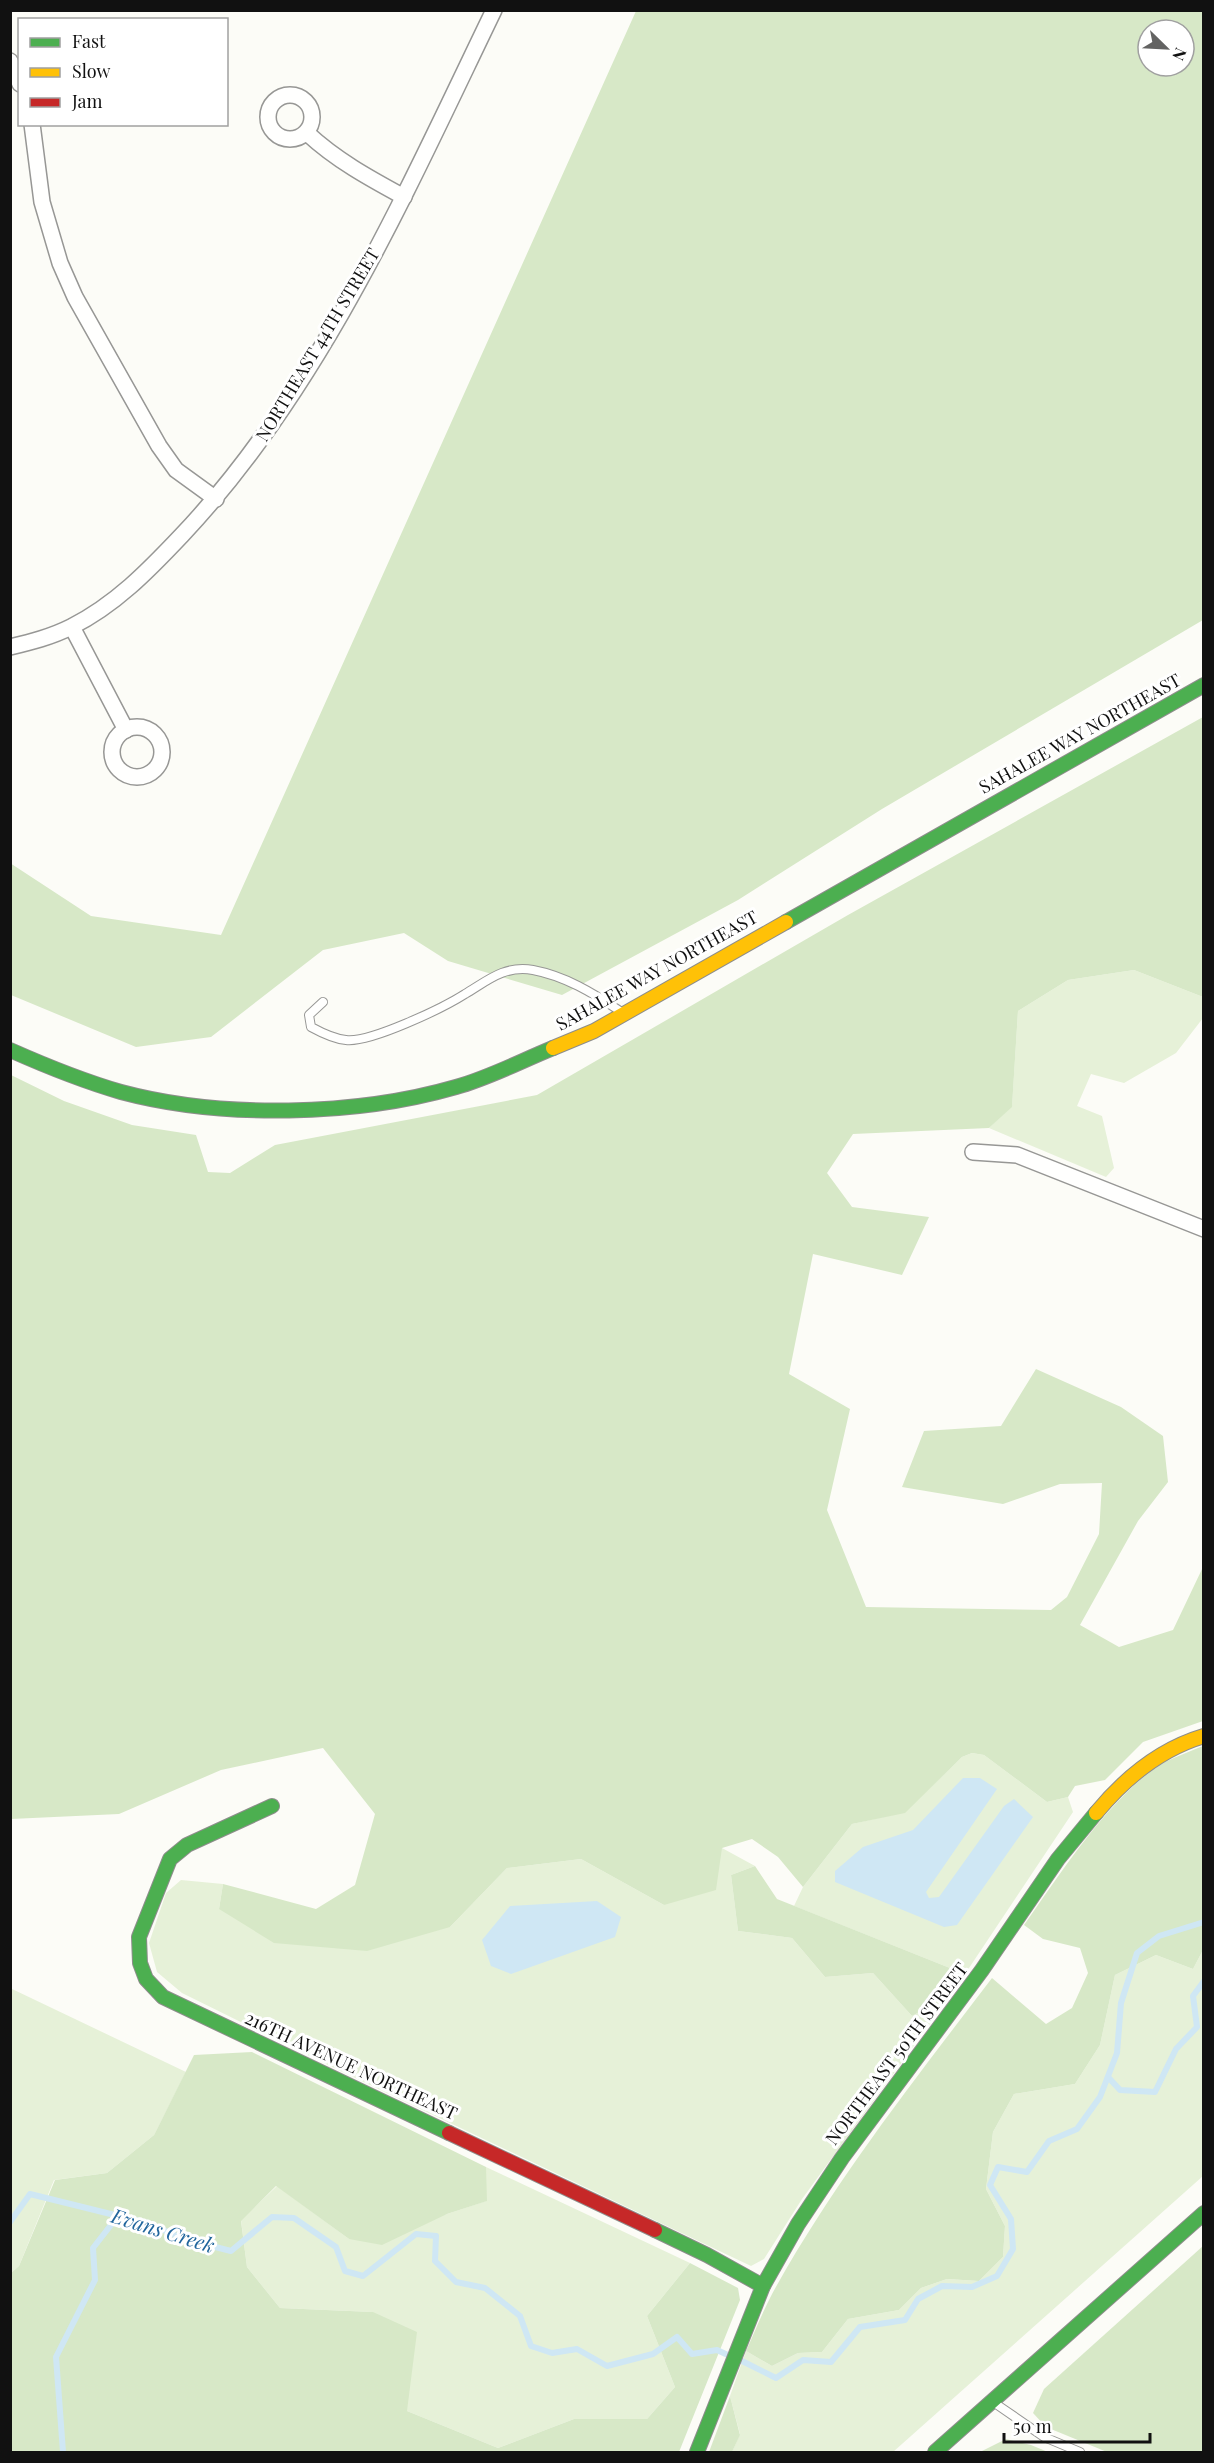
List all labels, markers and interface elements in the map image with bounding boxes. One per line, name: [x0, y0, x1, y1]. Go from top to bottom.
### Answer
legend: [18, 18, 228, 126]
north arrow: [1136, 18, 1196, 78]
text: Fast: [72, 29, 106, 53]
text: N: [1168, 45, 1192, 64]
text: Slow: [72, 59, 110, 83]
text: Jam: [71, 89, 102, 113]
street label: NORTHEAST 44TH STREET: [250, 243, 385, 446]
street label: SAHALEE WAY NORTHEAST: [974, 668, 1185, 799]
street label: SAHALEE WAY NORTHEAST: [551, 905, 762, 1036]
street label: NORTHEAST 50TH STREET: [820, 1957, 973, 2150]
street label: 216TH AVENUE NORTHEAST: [241, 2005, 462, 2125]
water label: Evans Creek: [108, 2201, 218, 2258]
scale bar: [1004, 2406, 1150, 2444]
text: 50 m: [1013, 2414, 1052, 2438]

